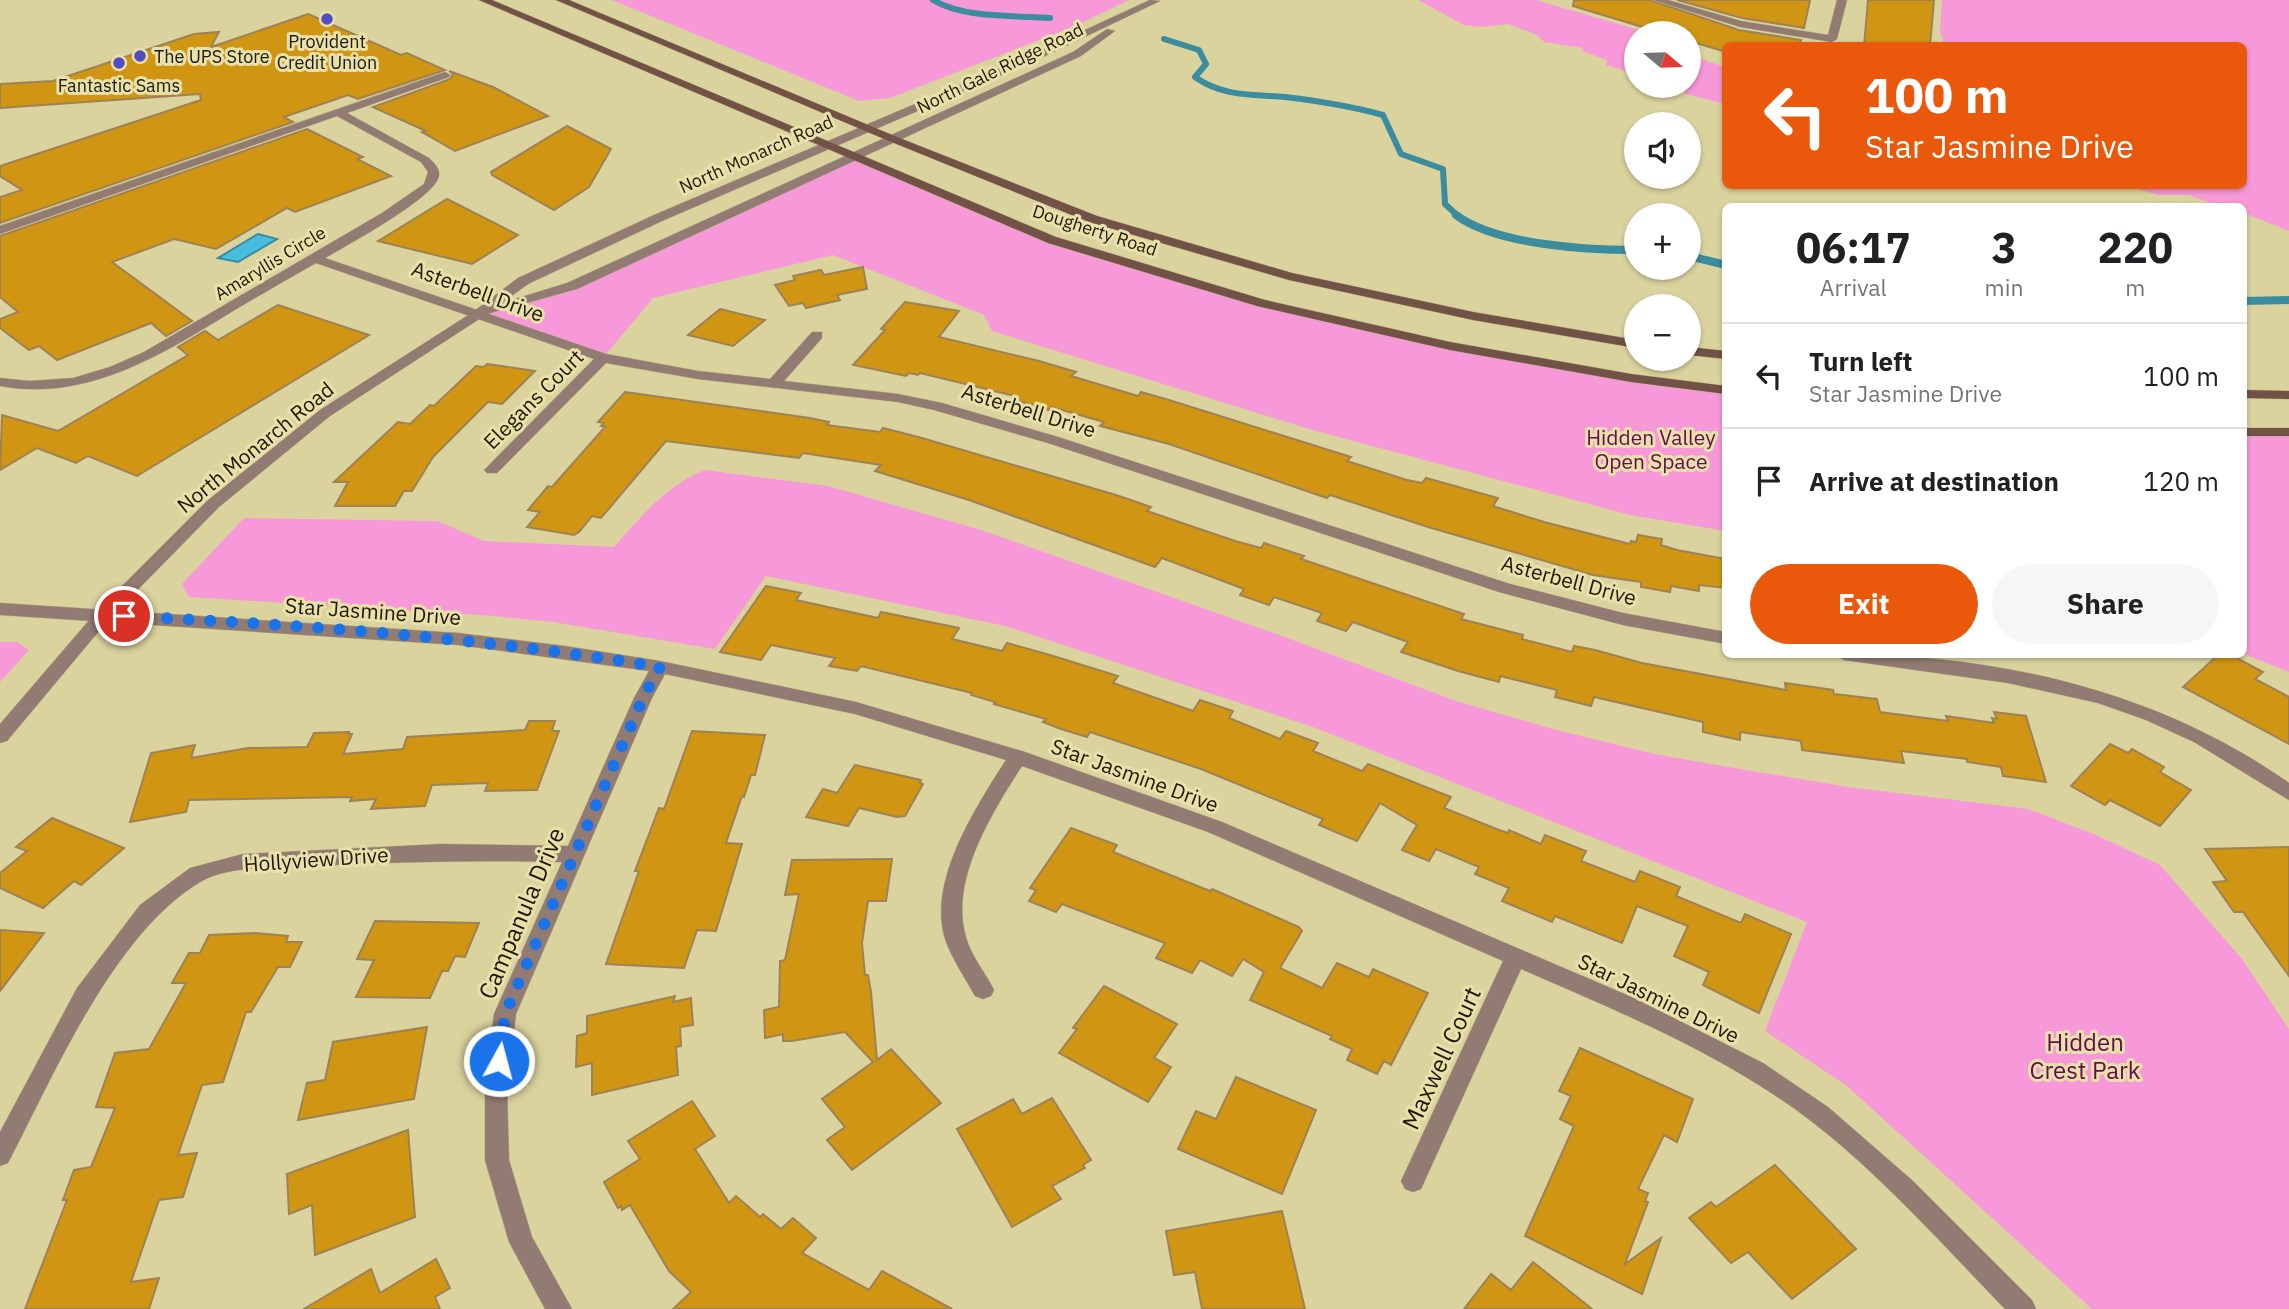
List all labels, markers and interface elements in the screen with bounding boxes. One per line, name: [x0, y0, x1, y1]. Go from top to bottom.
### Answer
marker: Provident Credit Union: [319, 11, 335, 27]
street label: North Gale Ridge Road: [913, 18, 1087, 118]
north arrow: [1624, 21, 1701, 98]
map controls: [1624, 21, 1701, 371]
place label: Provident Credit Union: [277, 30, 377, 74]
place label: The UPS Store: [154, 45, 270, 68]
marker: The UPS Store: [132, 48, 148, 64]
marker: Fantastic Sams: [111, 55, 127, 71]
text: 100 m: [1865, 63, 2009, 126]
icon: left: [1750, 70, 1841, 161]
place label: Fantastic Sams: [58, 74, 180, 97]
street label: North Monarch Road: [675, 110, 837, 198]
button: sound: [1624, 112, 1701, 189]
text: Star Jasmine Drive: [1865, 125, 2134, 167]
street label: Dougherty Road: [1030, 199, 1160, 261]
button: +: [1624, 203, 1701, 280]
text: 06:17: [1796, 220, 1911, 275]
text: 3: [1991, 220, 2017, 275]
text: 220: [2097, 220, 2173, 275]
street label: Amaryllis Circle: [210, 221, 330, 305]
street label: Asterbell Drive: [408, 254, 548, 328]
text: Arrival: [1820, 272, 1887, 302]
text: min: [1985, 272, 2023, 302]
text: m: [2125, 272, 2145, 302]
button: −: [1624, 294, 1701, 371]
street label: Elegans Court: [477, 343, 589, 455]
text: Turn left: [1809, 344, 1912, 378]
icon: left: [1750, 357, 1788, 395]
text: 100 m: [2143, 359, 2219, 393]
street label: North Monarch Road: [171, 375, 339, 519]
street label: Asterbell Drive: [959, 376, 1099, 444]
text: Star Jasmine Drive: [1809, 378, 2002, 408]
park label: Hidden Valley Open Space: [1586, 423, 1716, 475]
icon: arrive: [1750, 462, 1788, 500]
text: Arrive at destination: [1809, 464, 2059, 498]
text: 120 m: [2143, 464, 2219, 498]
street label: Asterbell Drive: [1498, 549, 1640, 611]
button: Exit: [1750, 564, 1978, 644]
button: Share: [1992, 564, 2219, 644]
pin: [94, 586, 154, 646]
street label: Star Jasmine Drive: [284, 591, 462, 631]
icon: arrive: [105, 597, 143, 635]
street label: Star Jasmine Drive: [1047, 732, 1223, 818]
street label: Campanula Drive: [470, 822, 572, 1004]
street label: Hollyview Drive: [243, 840, 389, 878]
street label: Star Jasmine Drive: [1574, 947, 1744, 1049]
street label: Maxwell Court: [1394, 982, 1488, 1134]
position arrow: [462, 1024, 536, 1098]
park label: Hidden Crest Park: [2030, 1026, 2141, 1086]

